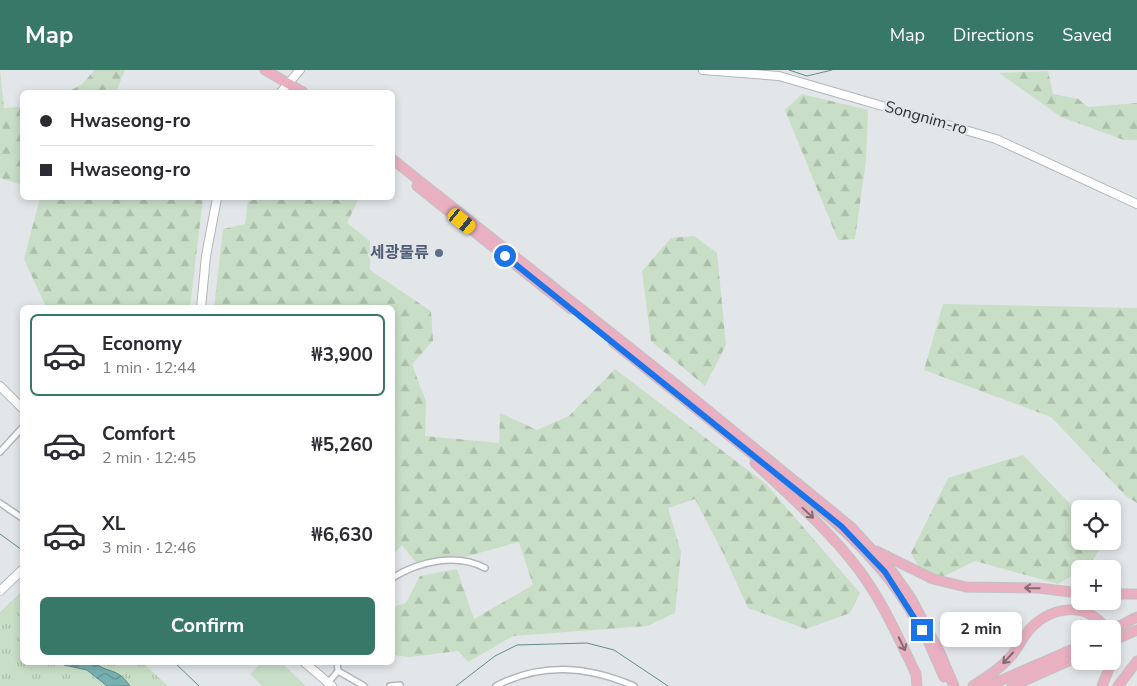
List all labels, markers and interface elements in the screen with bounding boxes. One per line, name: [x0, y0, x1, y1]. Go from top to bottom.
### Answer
text: Map: [25, 19, 73, 51]
text: Map: [890, 23, 925, 47]
text: Directions: [953, 23, 1034, 47]
text: Saved: [1062, 23, 1112, 47]
street label: Songnim-ro: [882, 96, 970, 140]
text: Hwaseong-ro: [70, 108, 191, 134]
text: Hwaseong-ro: [70, 157, 191, 183]
car: [445, 206, 478, 236]
place label: 세광물류: [370, 242, 429, 264]
route start: [494, 245, 516, 267]
marker: 세광물류: [433, 247, 445, 259]
text: Economy: [102, 331, 182, 357]
icon: car: [42, 333, 87, 378]
text: ₩3,900: [311, 342, 373, 368]
text: 1 min · 12:44: [102, 357, 196, 379]
text: Comfort: [102, 421, 175, 447]
icon: car: [42, 423, 87, 468]
text: ₩5,260: [311, 432, 373, 458]
text: 2 min · 12:45: [102, 447, 196, 469]
map controls: [1071, 500, 1121, 670]
button: locate: [1071, 500, 1121, 550]
one-way arrow: [802, 507, 815, 519]
text: XL: [102, 511, 125, 537]
icon: car: [42, 513, 87, 558]
text: ₩6,630: [311, 522, 373, 548]
text: 3 min · 12:46: [102, 537, 196, 559]
button: +: [1071, 560, 1121, 610]
one-way arrow: [1024, 583, 1040, 592]
button: Confirm: [40, 597, 375, 655]
callout: 2 min: [940, 612, 1022, 648]
text: 2 min: [960, 618, 1002, 640]
route end: [911, 619, 933, 641]
button: −: [1071, 620, 1121, 670]
one-way arrow: [897, 637, 907, 652]
one-way arrow: [1002, 652, 1014, 664]

